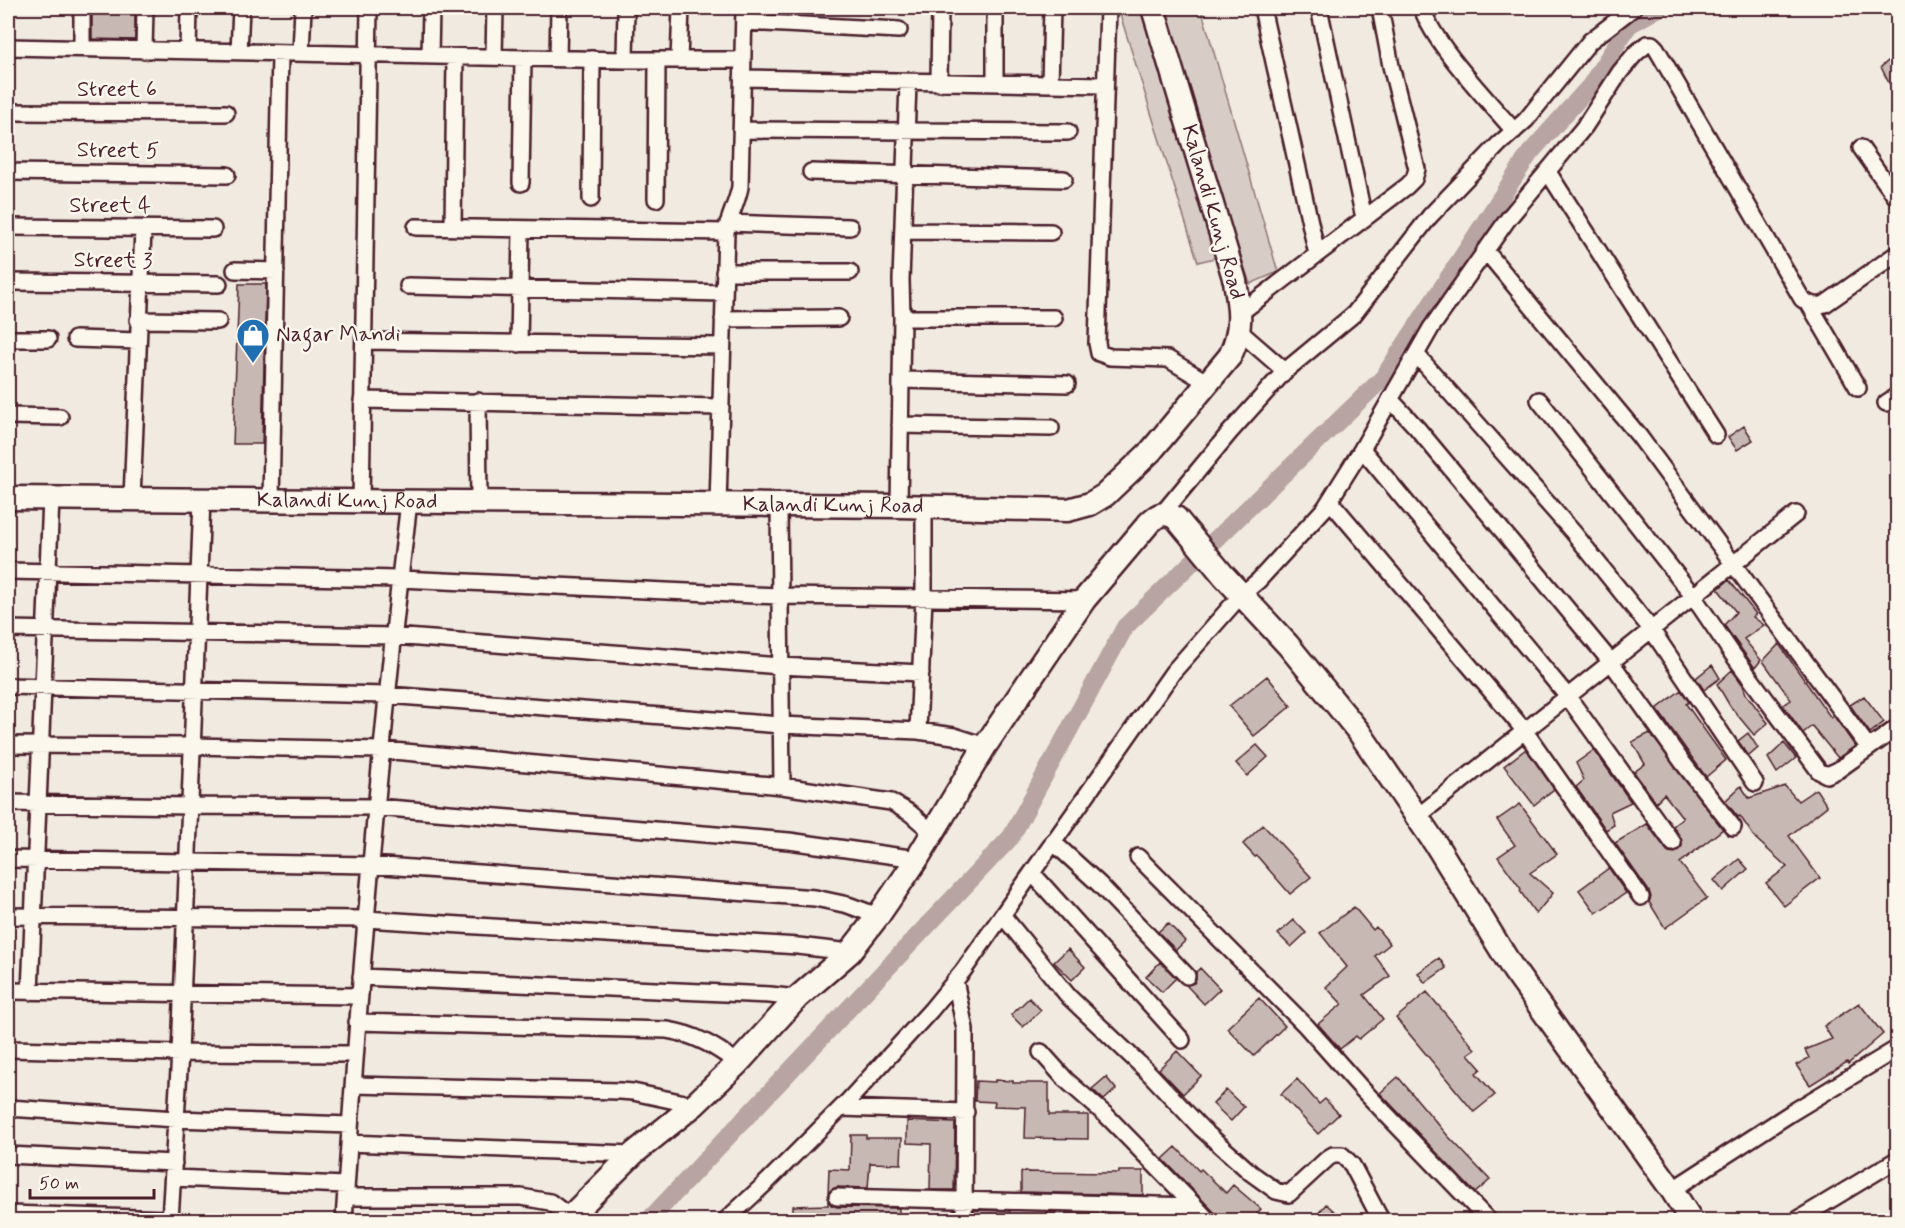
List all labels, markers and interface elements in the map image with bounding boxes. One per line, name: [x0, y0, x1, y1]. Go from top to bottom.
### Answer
street label: Street 6: [77, 76, 157, 104]
street label: Kalandi Kunj Road: [1175, 121, 1251, 303]
street label: Street 5: [77, 136, 159, 166]
street label: Street 4: [69, 192, 151, 220]
street label: Street 3: [73, 246, 153, 276]
shop icon: Nagar Mandi: [235, 317, 271, 364]
place label: Nagar Mandi: [276, 321, 400, 352]
street label: Kalandi Kunj Road: [256, 486, 438, 516]
street label: Kalandi Kunj Road: [742, 491, 924, 521]
scale bar: [30, 1162, 154, 1200]
text: 50 m: [39, 1172, 79, 1196]

